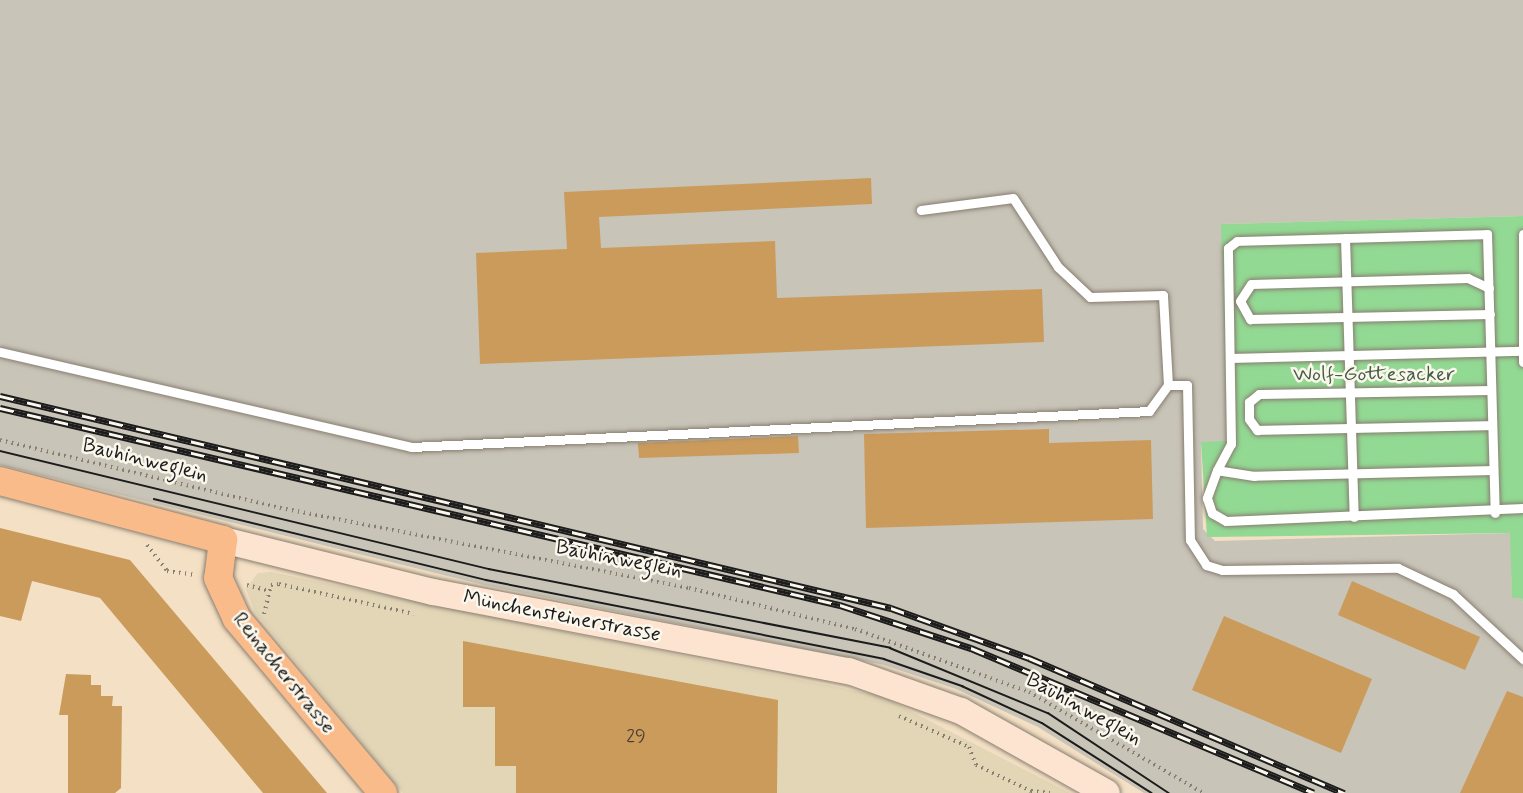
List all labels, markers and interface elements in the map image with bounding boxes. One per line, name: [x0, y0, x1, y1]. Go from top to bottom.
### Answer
park label: Wolf-Gottesacker: [1293, 361, 1455, 387]
street label: Bauhinweglein: [80, 432, 210, 488]
street label: Bauhinweglein: [554, 534, 684, 584]
street label: Münchensteinerstrasse: [461, 585, 663, 647]
street label: Reinacherstrasse: [227, 607, 341, 739]
street label: Bauhinweglein: [1022, 667, 1146, 751]
house number: 29: [626, 725, 646, 747]

